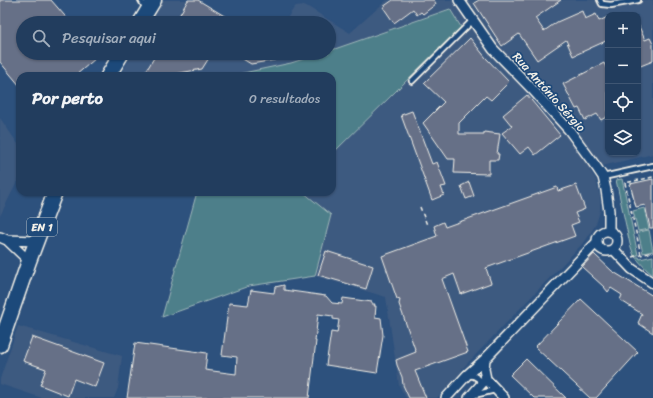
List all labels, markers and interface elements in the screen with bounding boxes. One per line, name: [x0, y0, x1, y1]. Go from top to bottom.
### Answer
map controls: [605, 12, 641, 156]
button: +: [605, 12, 641, 48]
search box: [16, 16, 336, 60]
text: Pesquisar aqui: [62, 25, 156, 51]
icon: search: [30, 27, 52, 49]
street label: Rua António Sérgio: [507, 47, 591, 137]
button: −: [605, 48, 641, 84]
text: Por perto: [32, 83, 103, 113]
button: locate: [605, 84, 641, 120]
text: 0 resultados: [249, 87, 320, 110]
button: layers: [605, 120, 641, 156]
road number: EN 1: [27, 218, 57, 236]

